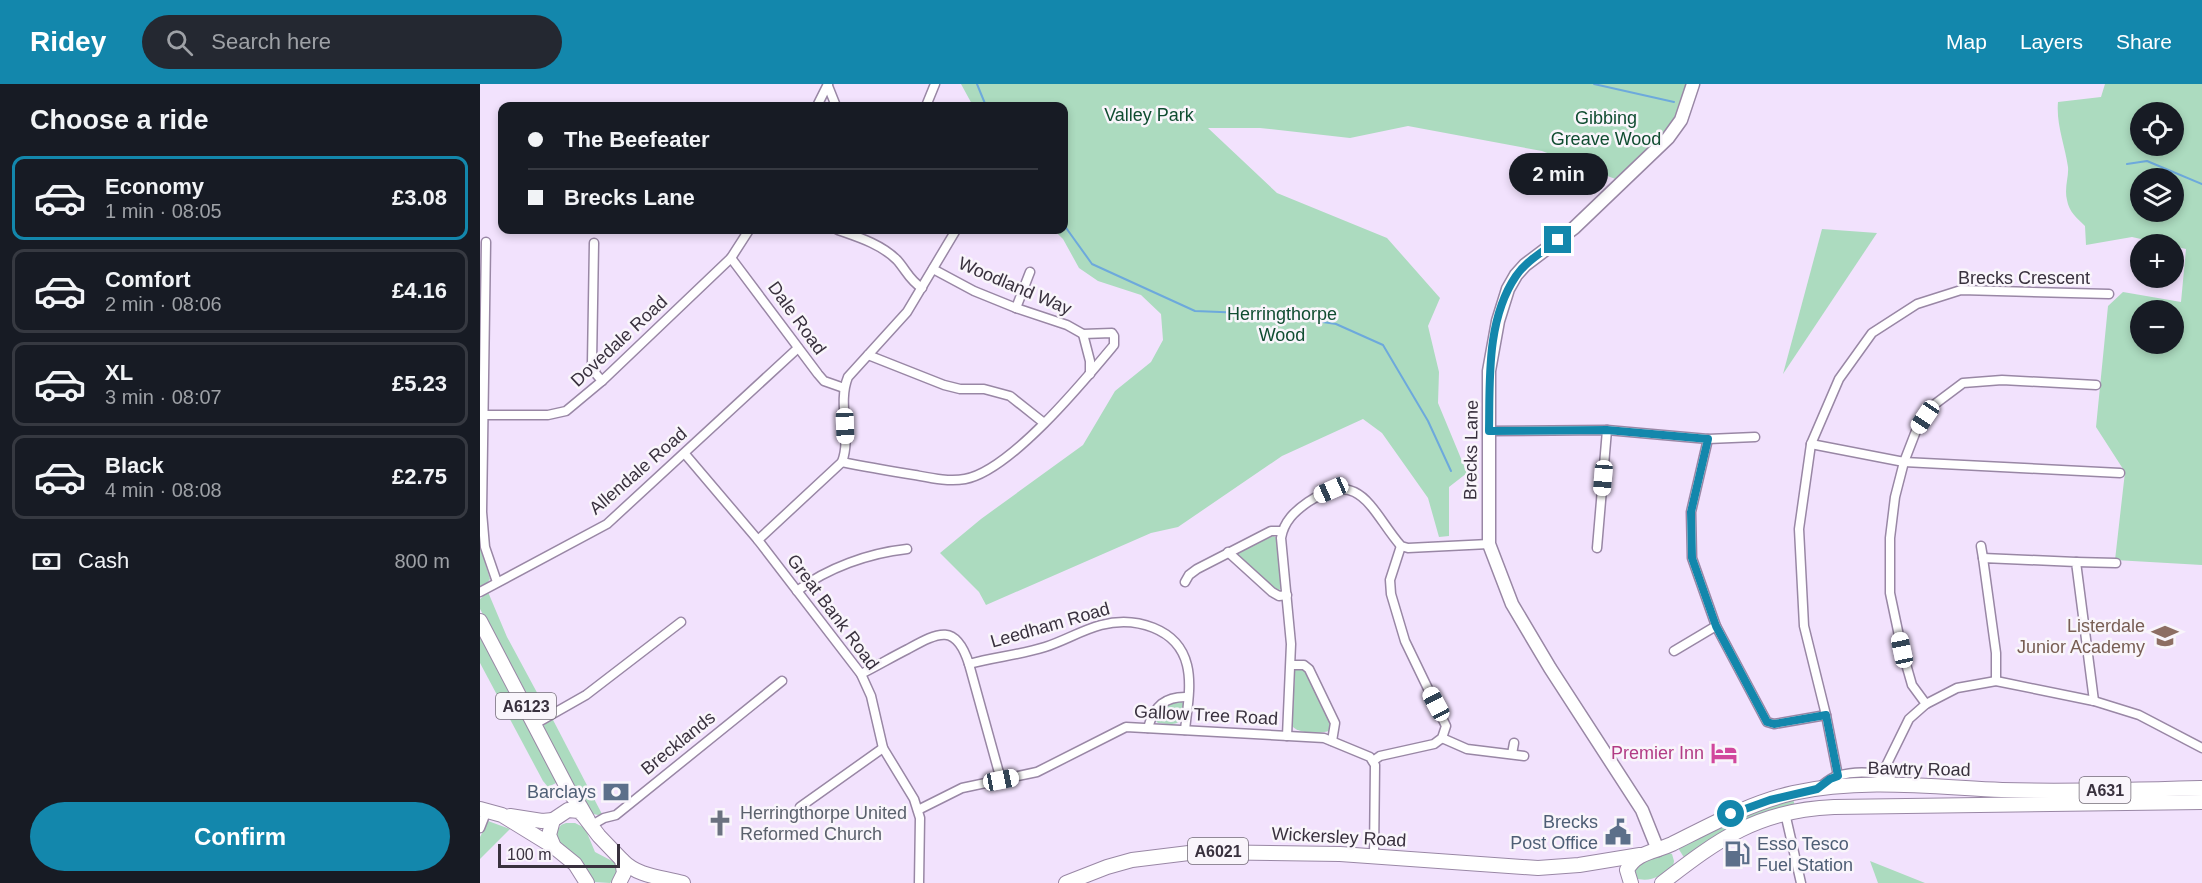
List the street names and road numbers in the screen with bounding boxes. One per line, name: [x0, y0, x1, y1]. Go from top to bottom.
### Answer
street label: Woodland Way: [955, 253, 1075, 319]
street label: Brecks Crescent: [1958, 268, 2090, 288]
street label: Dale Road: [764, 278, 830, 358]
street label: Dovedale Road: [567, 291, 671, 391]
street label: Brecks Lane: [1460, 400, 1482, 500]
street label: Allendale Road: [585, 423, 691, 519]
street label: Great Bank Road: [783, 550, 883, 674]
street label: Leedham Road: [988, 598, 1112, 652]
road number: A6123: [496, 693, 556, 719]
street label: Gallow Tree Road: [1134, 701, 1278, 729]
street label: Brecklands: [637, 707, 719, 779]
street label: Bawtry Road: [1867, 758, 1971, 780]
road number: A631: [2080, 777, 2130, 803]
street label: Wickersley Road: [1271, 823, 1407, 851]
road number: A6021: [1188, 838, 1248, 864]

